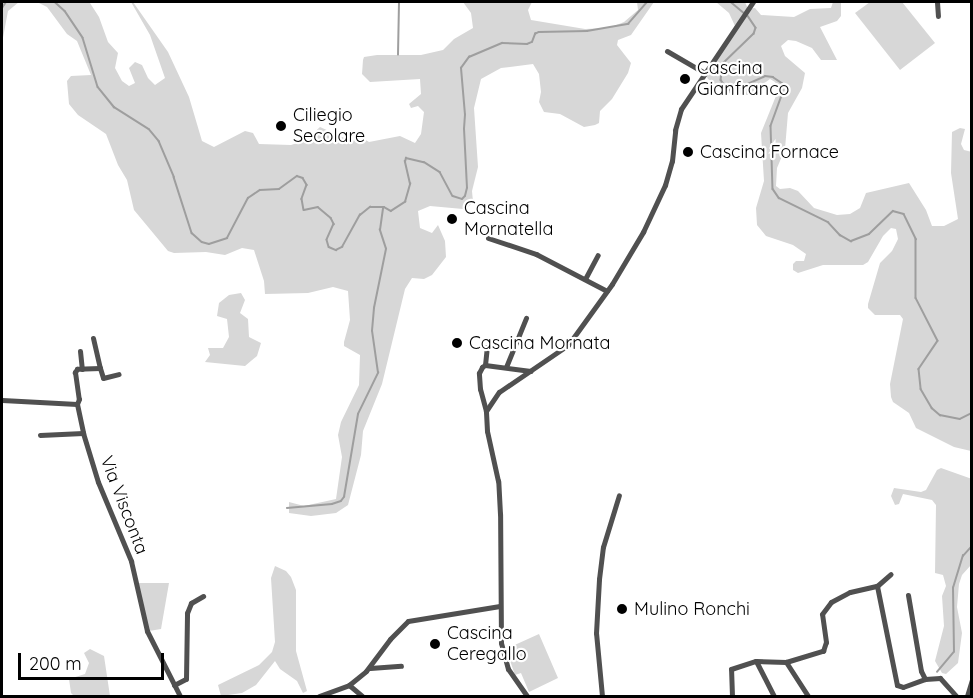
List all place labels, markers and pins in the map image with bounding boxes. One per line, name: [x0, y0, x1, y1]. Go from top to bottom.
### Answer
place label: Cascina Gianfranco: [697, 58, 789, 100]
marker: Cascina Gianfranco: [678, 72, 692, 86]
place label: Ciliegio Secolare: [293, 105, 365, 148]
marker: Ciliegio Secolare: [274, 119, 288, 133]
place label: Cascina Fornace: [700, 141, 839, 163]
marker: Cascina Fornace: [681, 145, 695, 159]
place label: Cascina Mornatella: [464, 198, 553, 240]
marker: Cascina Mornatella: [445, 212, 459, 226]
place label: Cascina Mornata: [469, 332, 611, 354]
marker: Cascina Mornata: [450, 336, 464, 350]
place label: Mulino Ronchi: [634, 598, 750, 620]
marker: Mulino Ronchi: [615, 602, 629, 616]
place label: Cascina Ceregallo: [447, 623, 527, 666]
marker: Cascina Ceregallo: [428, 637, 442, 651]

